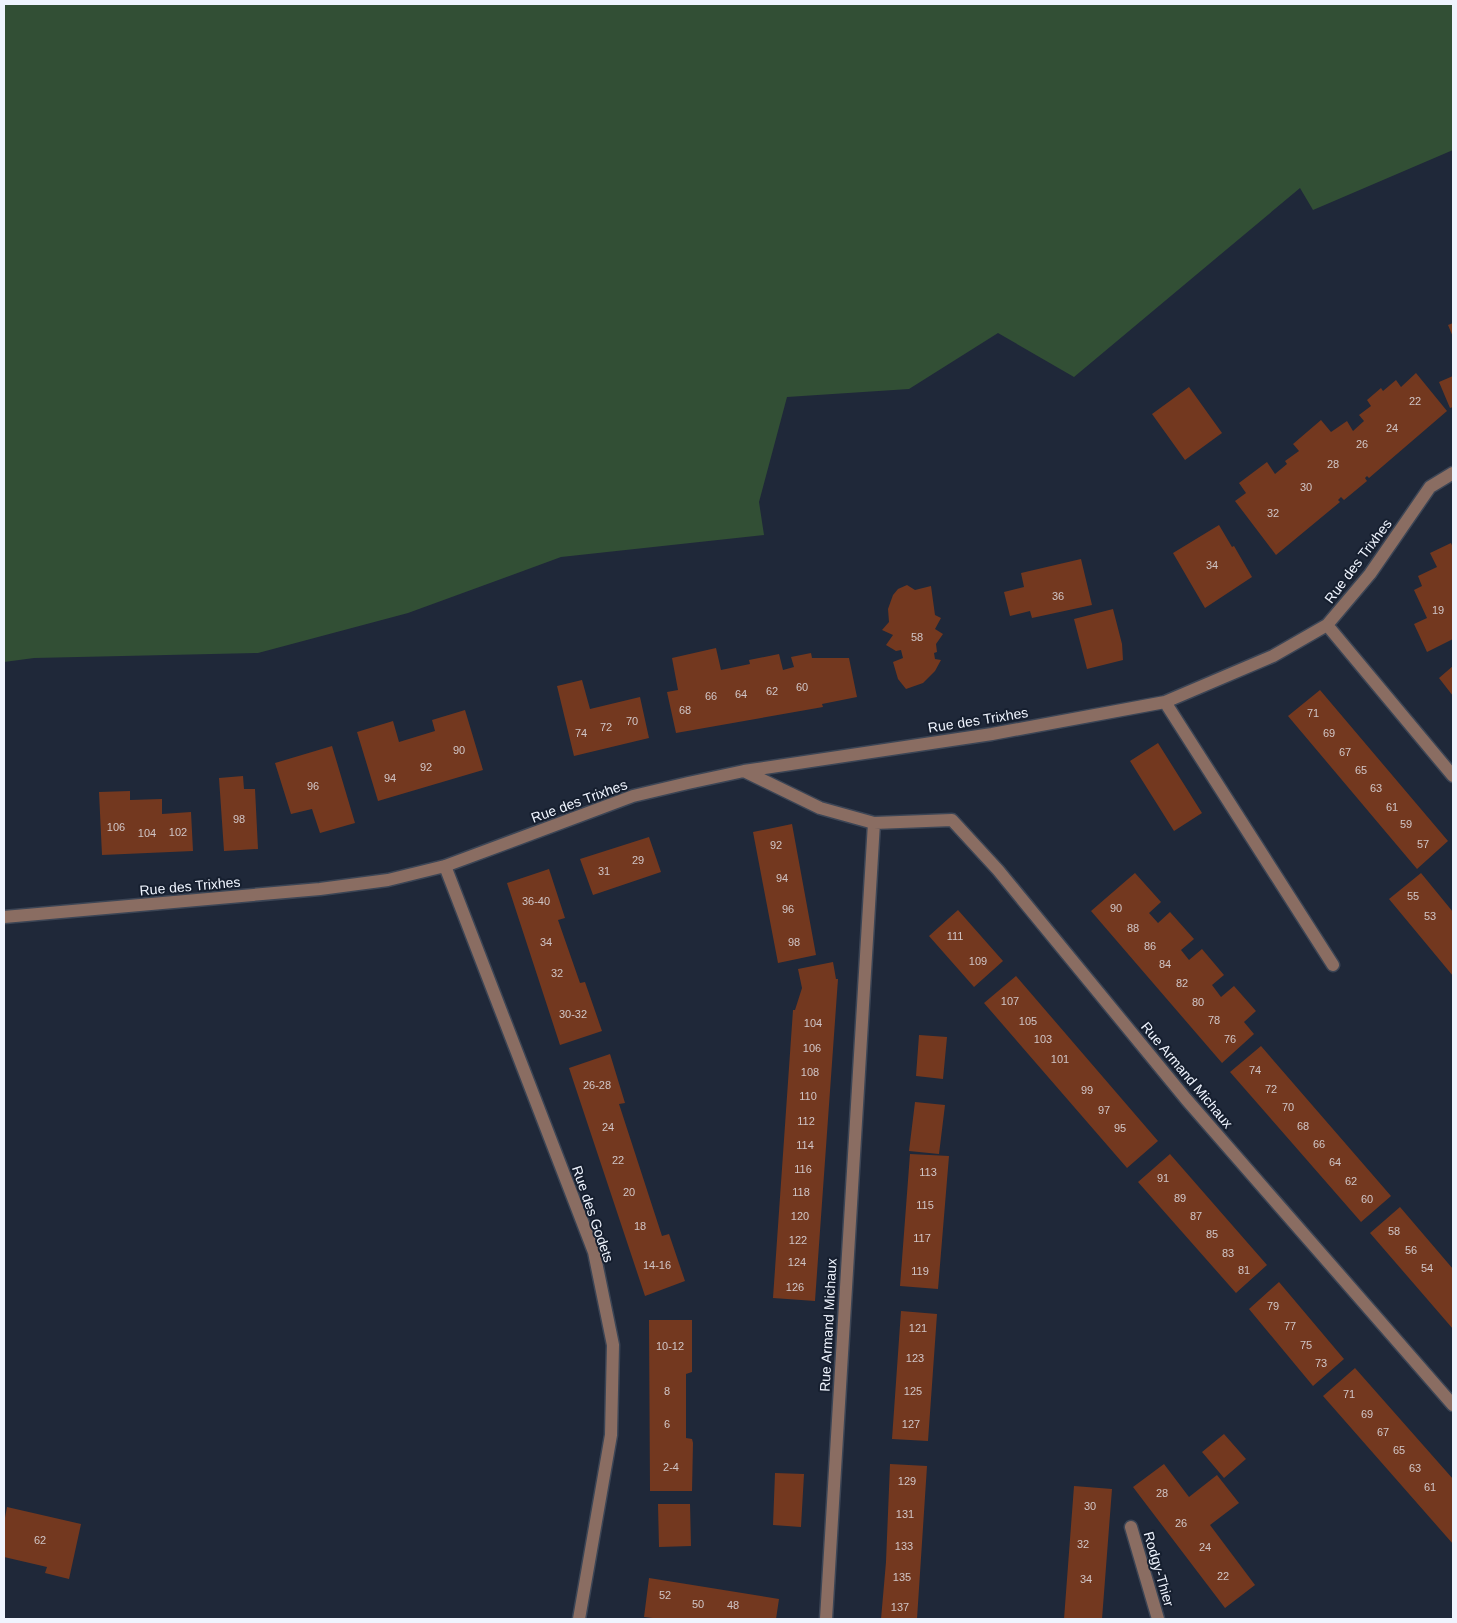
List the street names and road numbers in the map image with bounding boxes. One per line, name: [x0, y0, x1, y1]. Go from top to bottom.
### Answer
street label: Rue des Trixhes: [1321, 516, 1395, 606]
street label: Rue des Trixhes: [927, 704, 1029, 736]
street label: Rue des Trixhes: [529, 776, 629, 826]
street label: Rue des Trixhes: [139, 874, 241, 898]
street label: Rue Armand Michaux: [1138, 1019, 1236, 1131]
street label: Rue des Godets: [569, 1164, 617, 1264]
street label: Rue Armand Michaux: [817, 1258, 839, 1392]
street label: Rodgy-Thier: [1141, 1530, 1177, 1609]

